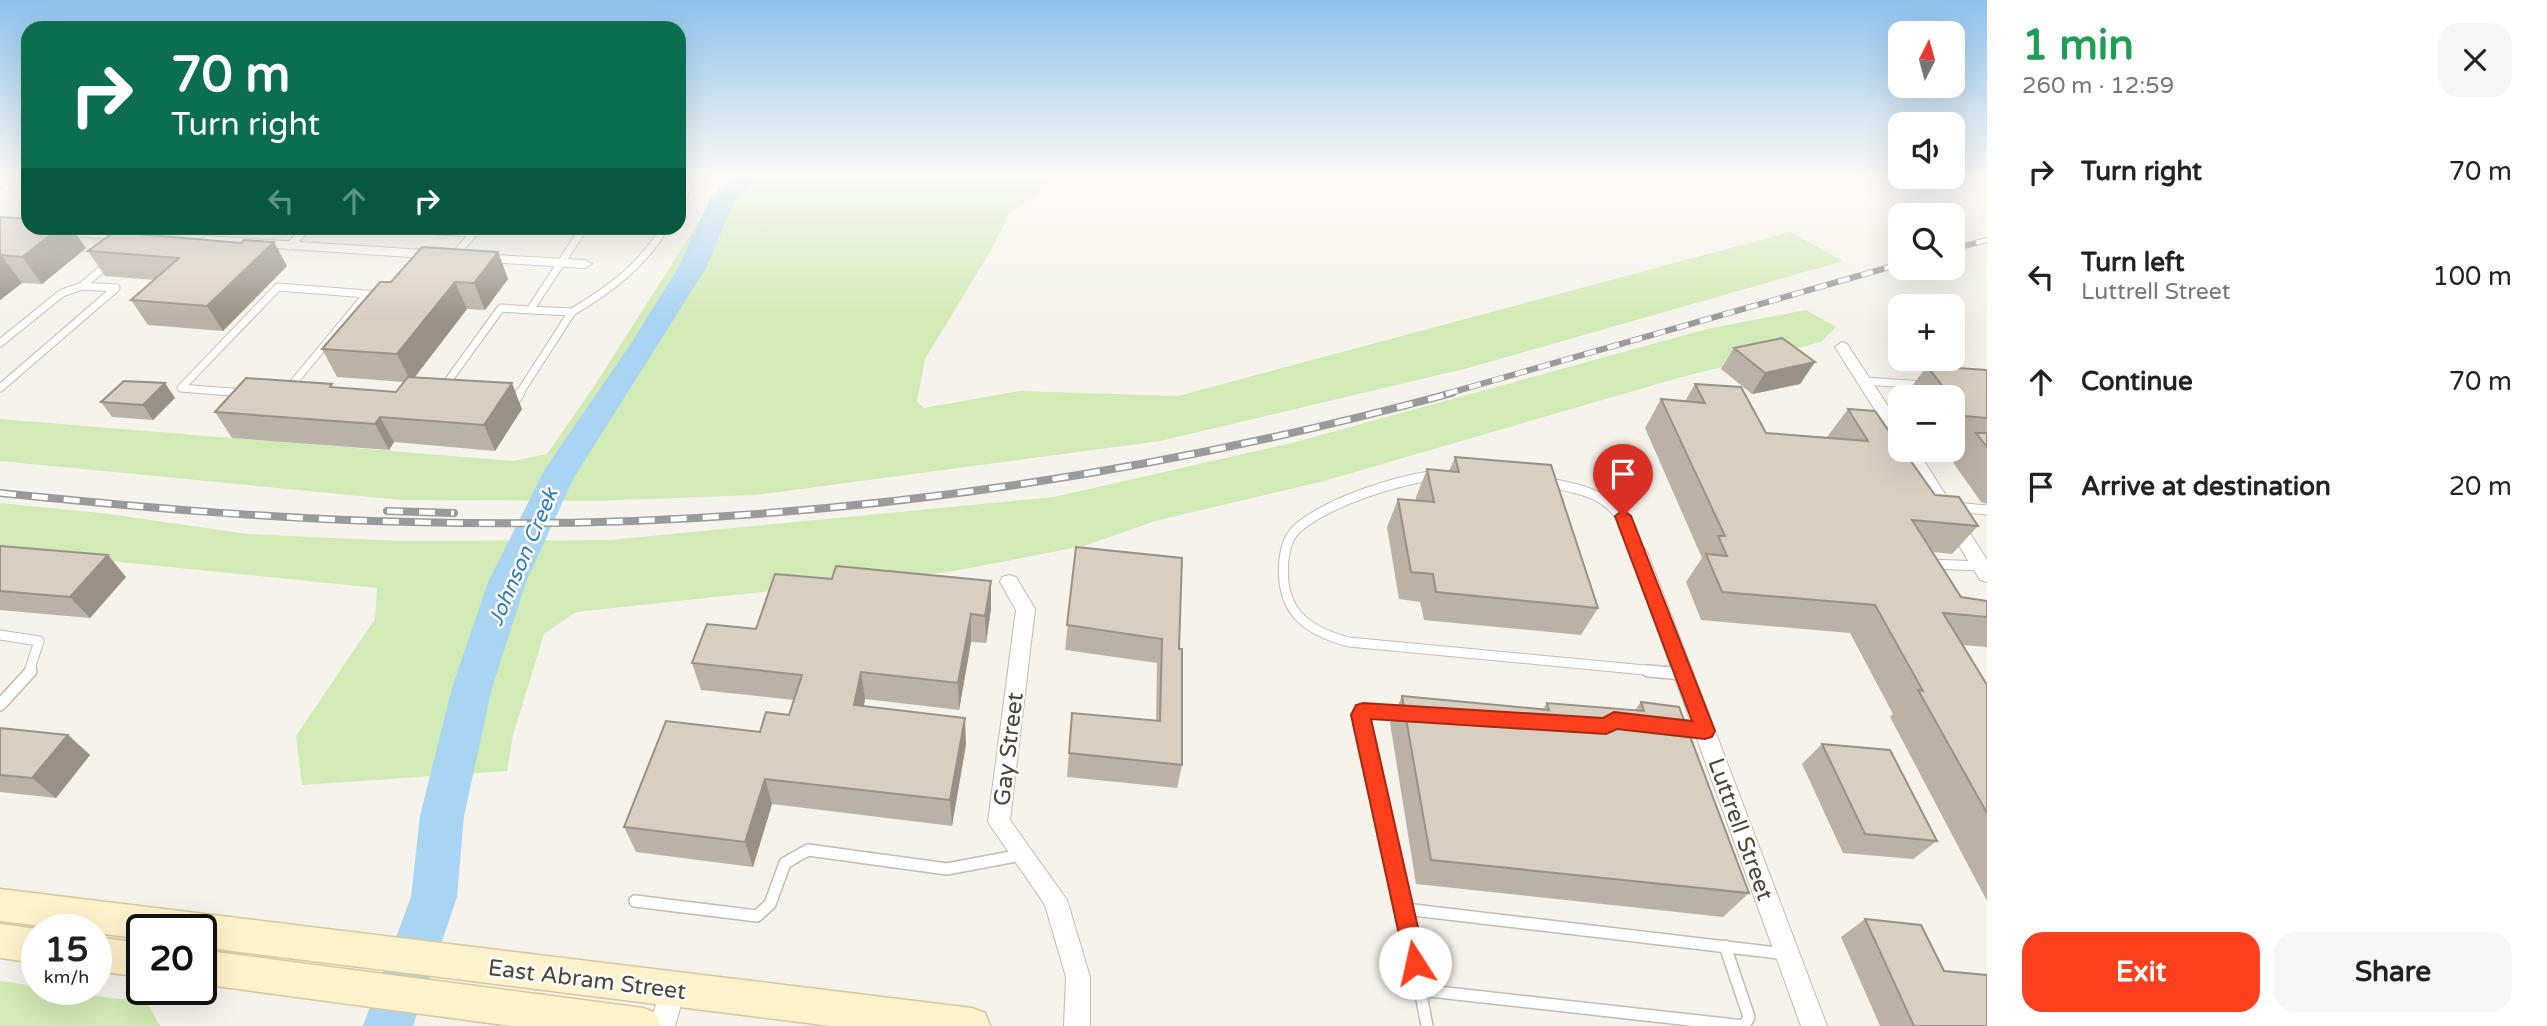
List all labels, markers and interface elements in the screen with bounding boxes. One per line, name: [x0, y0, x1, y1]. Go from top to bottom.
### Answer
text: 1 min: [2022, 20, 2134, 71]
north arrow: [1888, 21, 1965, 98]
map controls: [1888, 21, 1965, 462]
button: close: [2438, 23, 2512, 97]
text: 70 m: [171, 46, 290, 105]
icon: right: [56, 49, 147, 140]
text: 260 m · 12:59: [2022, 72, 2174, 100]
text: Turn right: [171, 106, 320, 144]
button: sound: [1888, 112, 1965, 189]
icon: right: [2022, 153, 2060, 191]
text: Turn right: [2081, 156, 2202, 187]
text: 70 m: [2449, 156, 2512, 187]
icon: left: [262, 182, 300, 220]
icon: ahead: [335, 182, 373, 220]
icon: right: [408, 182, 446, 220]
button: search: [1888, 203, 1965, 280]
text: Turn left: [2081, 247, 2184, 278]
icon: left: [2022, 258, 2060, 296]
text: 100 m: [2432, 261, 2512, 292]
text: Luttrell Street: [2081, 278, 2230, 306]
button: +: [1888, 294, 1965, 371]
icon: ahead: [2022, 363, 2060, 401]
text: Continue: [2081, 366, 2193, 397]
text: 70 m: [2449, 366, 2512, 397]
button: −: [1888, 385, 1965, 462]
pin: [1593, 444, 1653, 516]
icon: arrive: [1604, 455, 1642, 493]
icon: arrive: [2022, 468, 2060, 506]
text: Arrive at destination: [2081, 471, 2331, 502]
text: 20 m: [2449, 471, 2512, 502]
water label: Johnson Creek: [483, 483, 564, 630]
street label: Gay Street: [988, 691, 1030, 808]
street label: Luttrell Street: [1701, 754, 1779, 905]
speed limit sign: 20: [126, 914, 217, 1005]
position arrow: [1378, 926, 1452, 1000]
text: 15: [45, 929, 88, 971]
button: Exit: [2022, 932, 2260, 1012]
button: Share: [2274, 932, 2512, 1012]
street label: East Abram Street: [486, 954, 688, 1006]
text: km/h: [44, 966, 89, 988]

